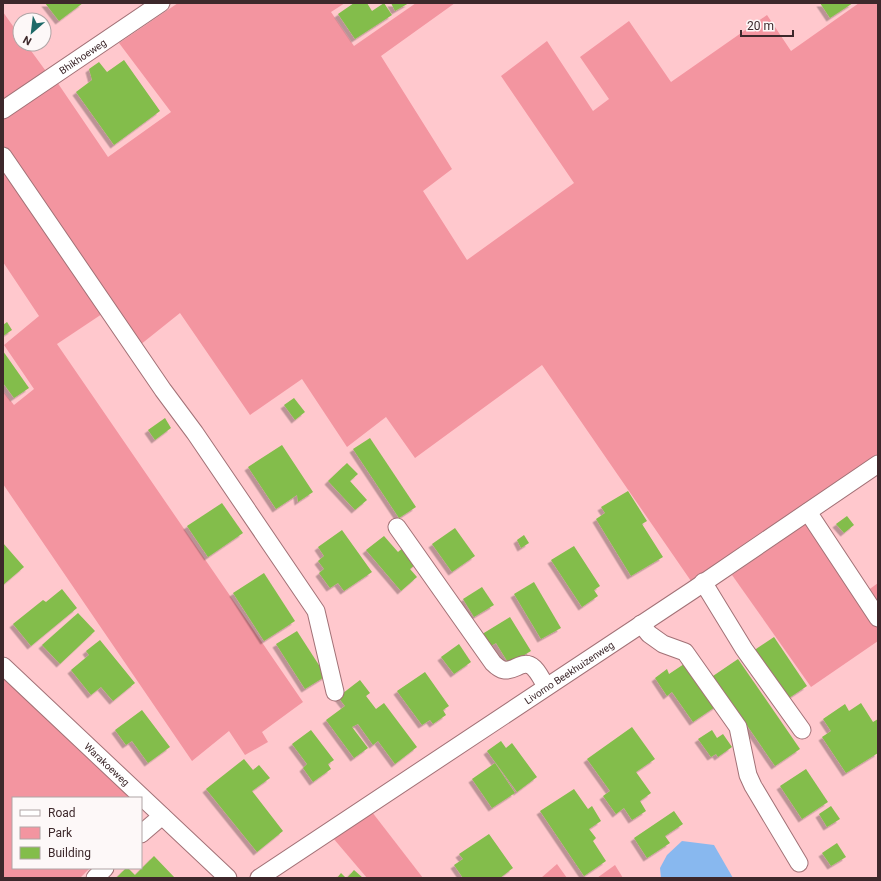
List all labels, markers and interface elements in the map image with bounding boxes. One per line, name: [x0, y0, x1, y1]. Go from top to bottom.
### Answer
north arrow: [12, 12, 52, 52]
scale bar: [741, 12, 793, 38]
text: 20 m: [747, 19, 774, 33]
text: N: [21, 33, 34, 48]
street label: Bhikhoeweg: [57, 37, 108, 76]
street label: Livorno Beekhuizenweg: [522, 639, 616, 706]
street label: Warakoeweg: [82, 741, 131, 788]
legend: [12, 797, 142, 869]
text: Road: [48, 806, 76, 820]
text: Park: [48, 826, 73, 840]
text: Building: [48, 846, 91, 860]

